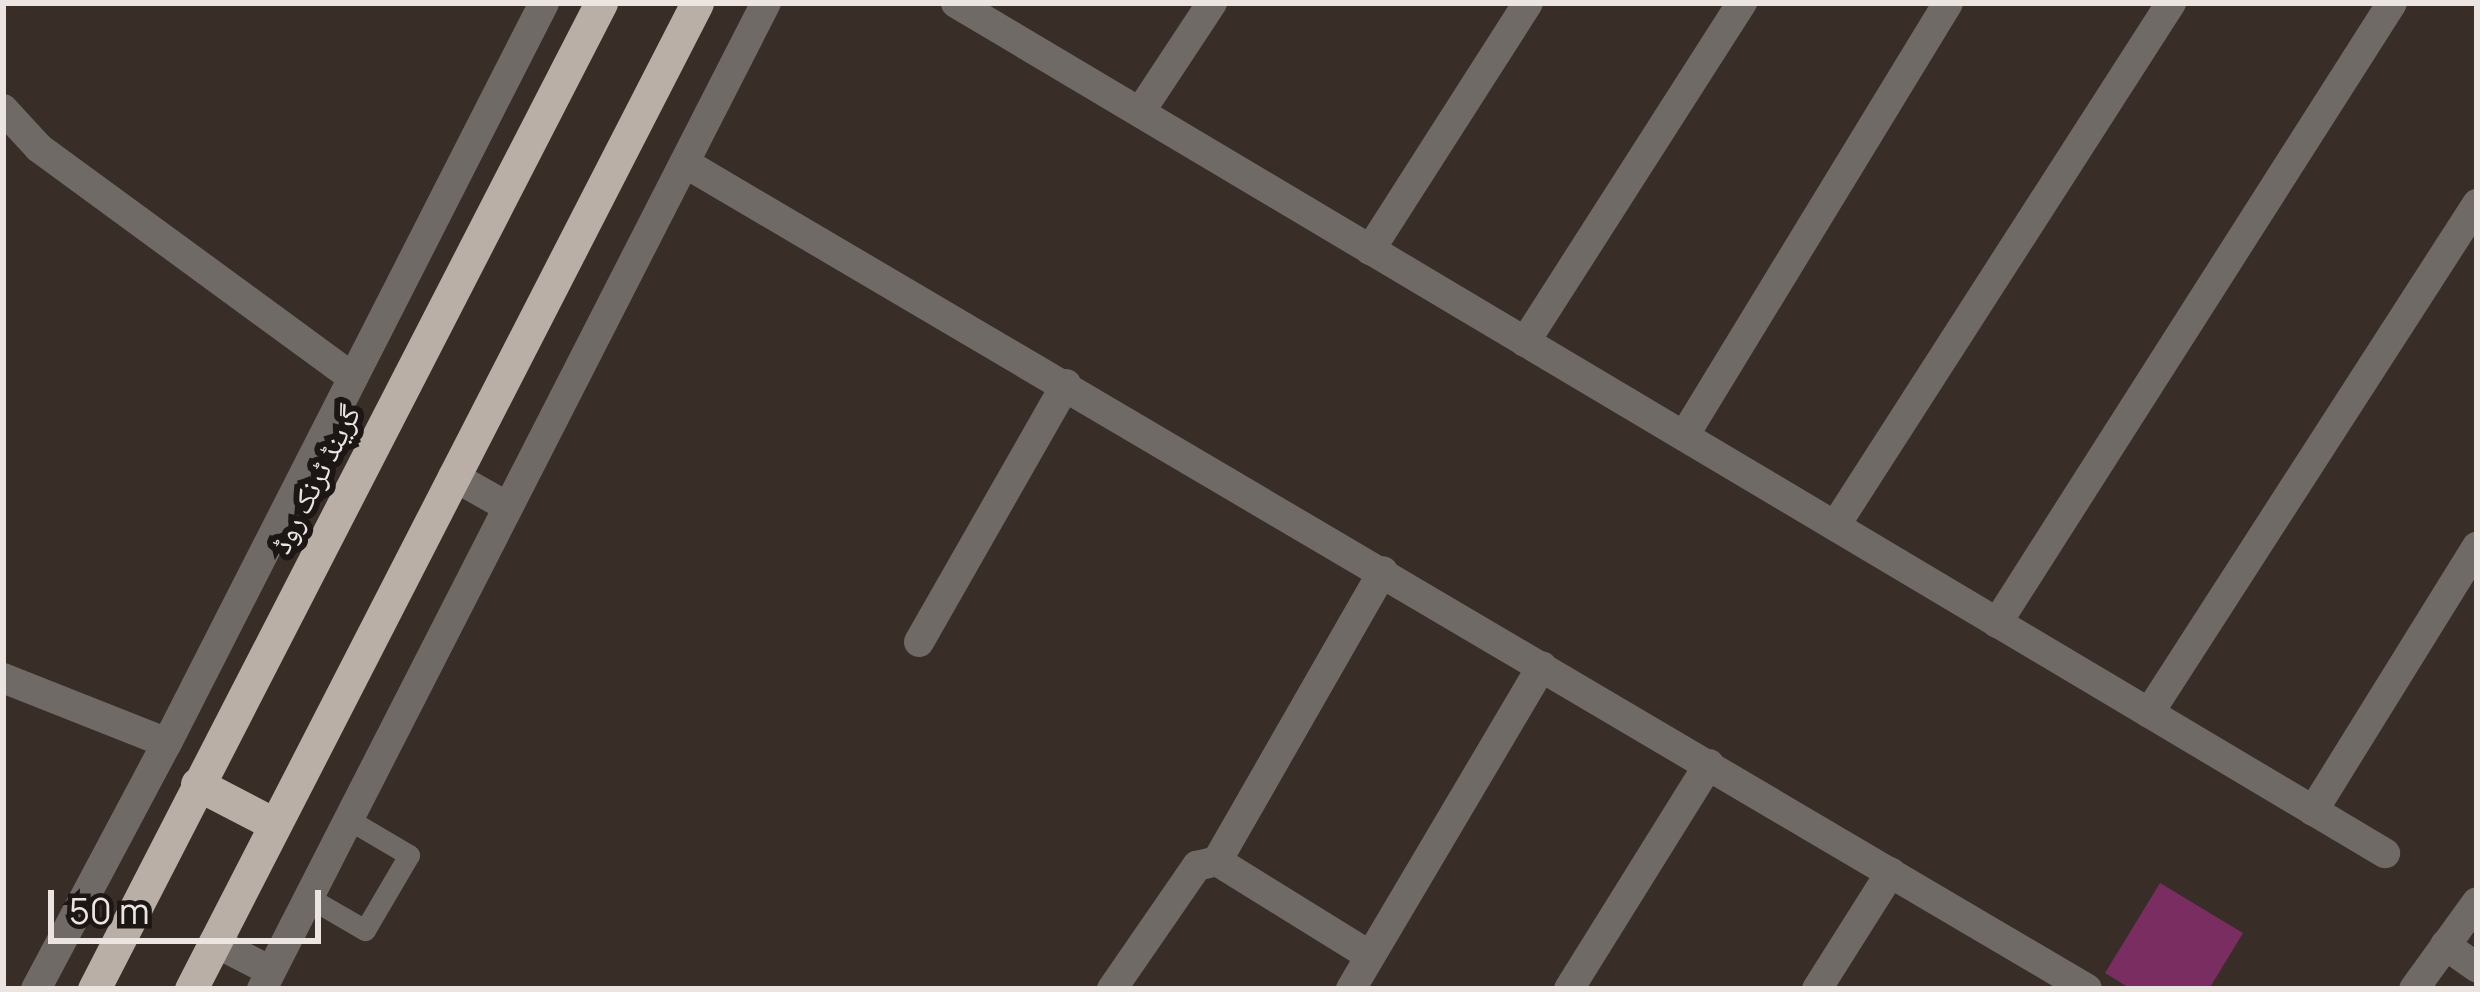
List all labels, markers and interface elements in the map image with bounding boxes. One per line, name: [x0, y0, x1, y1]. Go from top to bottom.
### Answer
street label: گرینڈ ٹرنک روڈ: [262, 399, 368, 559]
scale bar: [54, 866, 327, 940]
text: 50 m: [69, 886, 149, 935]

